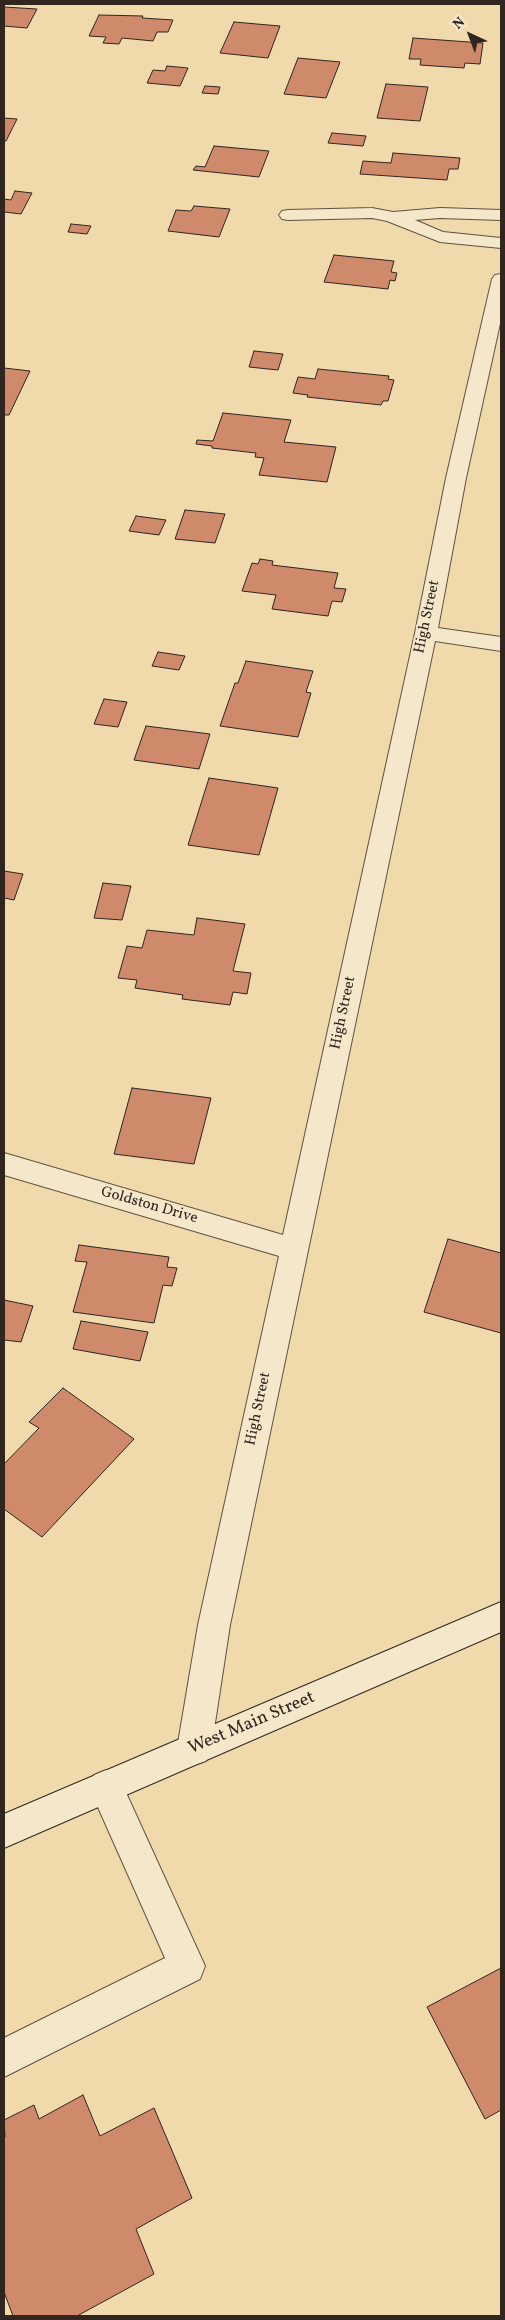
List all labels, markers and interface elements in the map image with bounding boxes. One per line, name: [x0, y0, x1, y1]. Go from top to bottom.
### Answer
north arrow: [445, 10, 495, 60]
text: N: [449, 13, 470, 34]
street label: High Street: [411, 579, 445, 655]
street label: High Street: [327, 975, 361, 1051]
street label: Goldston Drive: [99, 1184, 199, 1228]
street label: High Street: [242, 1371, 276, 1447]
street label: West Main Street: [185, 1688, 319, 1760]

